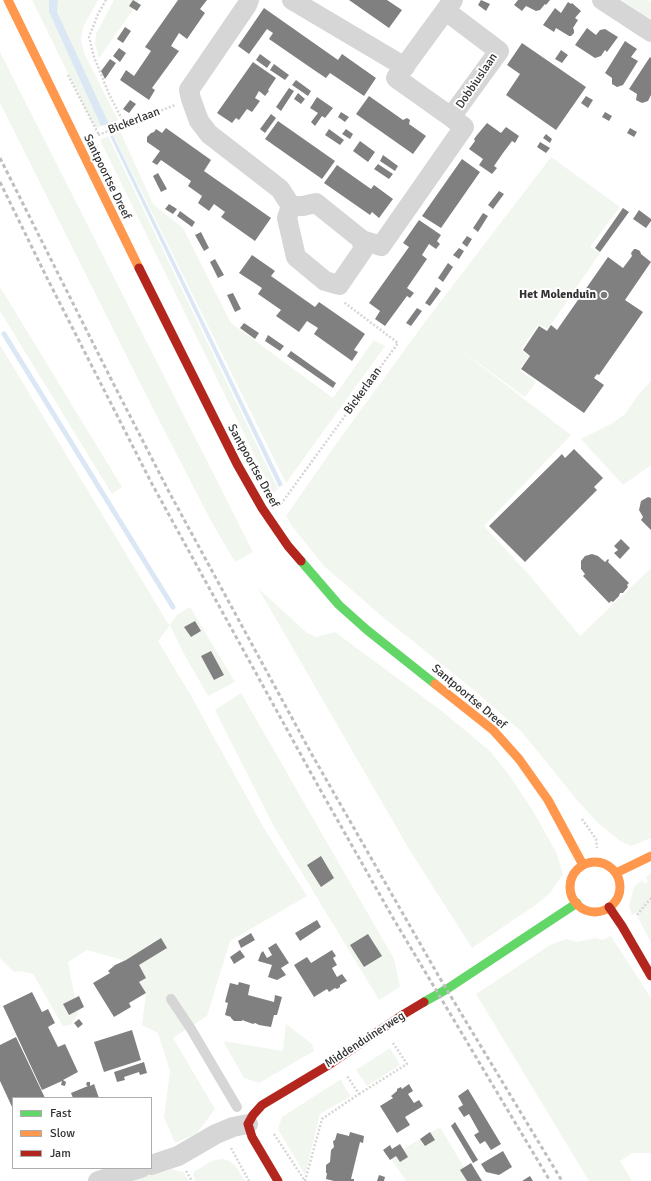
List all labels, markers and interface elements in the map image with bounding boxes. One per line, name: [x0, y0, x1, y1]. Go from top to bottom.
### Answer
street label: Dobbiuslaan: [453, 50, 501, 112]
street label: Bickerlaan: [106, 104, 162, 138]
street label: Santpoortse Dreef: [80, 132, 134, 222]
place label: Het Molenduin: [519, 288, 596, 302]
marker: Het Molenduin: [599, 290, 609, 300]
street label: Bickerlaan: [341, 365, 385, 417]
street label: Santpoortse Dreef: [224, 422, 282, 510]
street label: Santpoortse Dreef: [429, 662, 509, 732]
street label: Middenduinerweg: [322, 1009, 408, 1071]
legend: [12, 1097, 152, 1169]
text: Fast: [50, 1106, 71, 1121]
text: Slow: [50, 1126, 75, 1141]
text: Jam: [50, 1146, 71, 1161]

